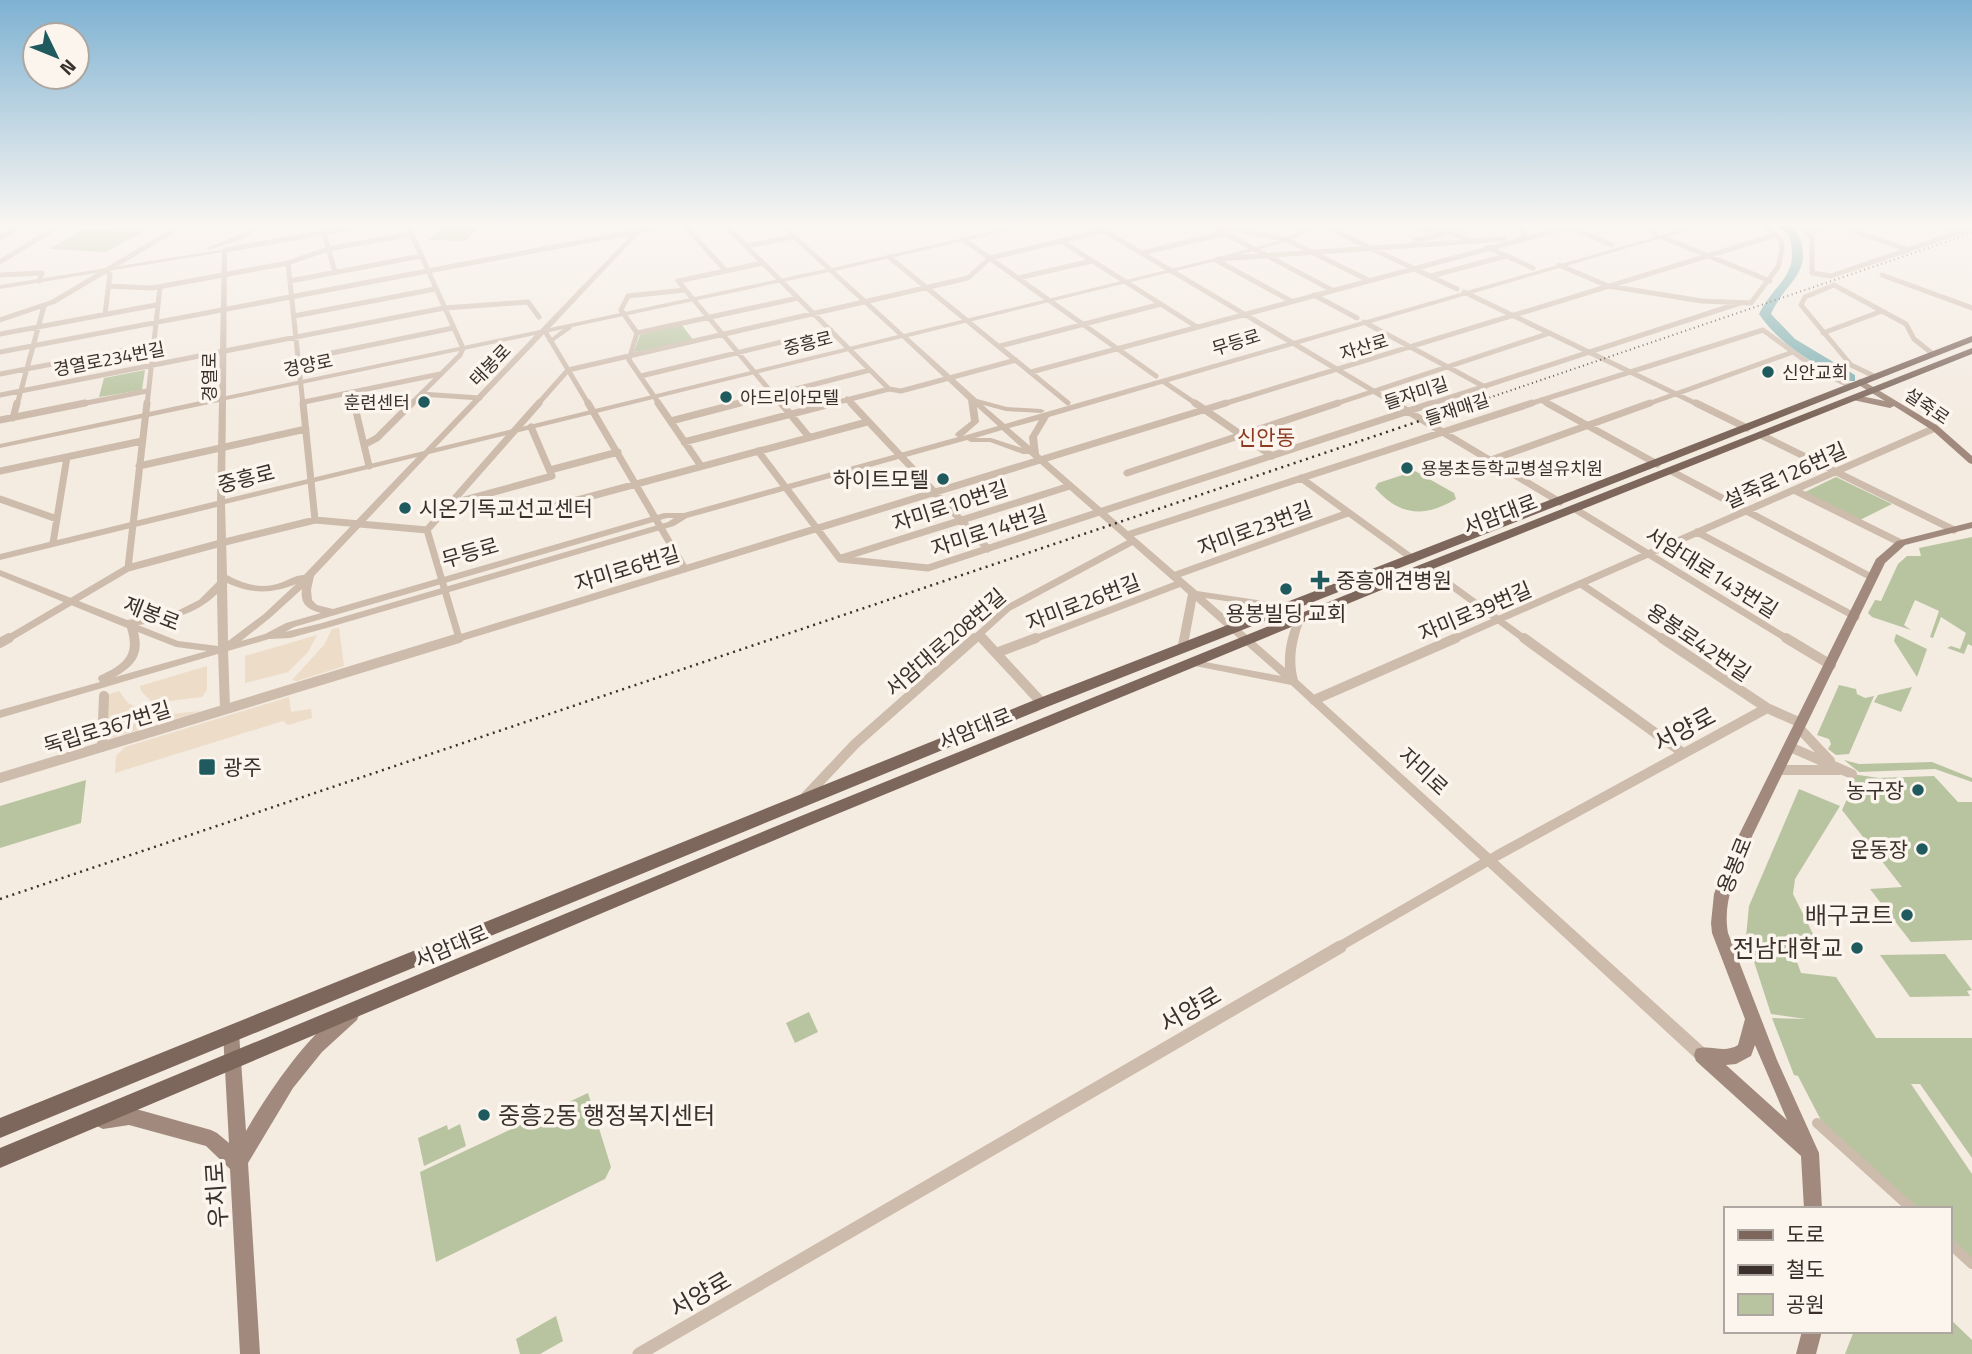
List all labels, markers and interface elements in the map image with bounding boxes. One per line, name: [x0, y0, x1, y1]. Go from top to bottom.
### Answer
north arrow: [21, 21, 91, 91]
text: N: [54, 53, 84, 83]
street label: 무등로: [1208, 322, 1264, 362]
street label: 중흥로: [781, 324, 835, 362]
street label: 자산로: [1336, 327, 1392, 367]
street label: 경열로234번길: [51, 335, 167, 383]
street label: 태봉로: [463, 338, 517, 392]
street label: 경양로: [281, 347, 335, 383]
street label: 경열로: [196, 352, 223, 402]
place label: 신안교회: [1782, 359, 1848, 386]
marker: 신안교회: [1760, 364, 1776, 380]
street label: 들자미길: [1380, 370, 1452, 416]
street label: 설죽로: [1899, 381, 1955, 431]
place label: 아드리아모텔: [740, 384, 839, 411]
street label: 들재매길: [1421, 386, 1493, 432]
place label: 훈련센터: [344, 389, 410, 416]
marker: 아드리아모텔: [718, 389, 734, 405]
marker: 훈련센터: [416, 394, 432, 410]
district label: 신안동: [1237, 421, 1295, 453]
street label: 설죽로126번길: [1718, 434, 1852, 516]
street label: 중흥로: [214, 455, 278, 501]
place label: 용봉초등학교병설유치원: [1421, 455, 1603, 482]
marker: 용봉초등학교병설유치원: [1399, 460, 1415, 476]
place label: 하이트모텔: [832, 463, 929, 495]
street label: 자미로10번길: [888, 471, 1012, 539]
marker: 하이트모텔: [935, 471, 951, 487]
street label: 서암대로: [1458, 485, 1542, 543]
place label: 시온기독교선교센터: [419, 492, 593, 524]
street label: 자미로23번길: [1193, 492, 1317, 564]
street label: 자미로14번길: [927, 496, 1051, 564]
marker: 시온기독교선교센터: [397, 500, 413, 516]
street label: 서암대로143번길: [1639, 518, 1785, 626]
street label: 무등로: [438, 529, 502, 575]
street label: 자미로6번길: [571, 537, 683, 599]
place label: 중흥애견병원: [1336, 564, 1452, 596]
street label: 자미로26번길: [1021, 566, 1145, 638]
marker: 중흥애견병원: [1310, 570, 1330, 590]
street label: 자미로39번길: [1413, 573, 1537, 649]
street label: 서암대로208번길: [877, 580, 1013, 704]
marker: 용봉빌딩 교회: [1278, 581, 1294, 597]
street label: 제봉로: [119, 588, 185, 638]
street label: 용봉로42번길: [1640, 595, 1758, 689]
place label: 용봉빌딩 교회: [1226, 597, 1346, 629]
street label: 독립로367번길: [39, 692, 175, 762]
street label: 서양로: [1646, 698, 1722, 760]
street label: 서암대로: [933, 699, 1017, 757]
street label: 자미로: [1392, 740, 1456, 802]
place label: 광주: [223, 751, 262, 783]
marker: 광주: [197, 757, 217, 777]
place label: 농구장: [1846, 774, 1904, 806]
marker: 농구장: [1910, 782, 1926, 798]
street label: 용봉로: [1708, 832, 1760, 898]
place label: 운동장: [1850, 833, 1908, 865]
marker: 운동장: [1914, 841, 1930, 857]
place label: 배구코트: [1805, 897, 1893, 933]
marker: 배구코트: [1899, 907, 1915, 923]
street label: 서암대로: [409, 916, 493, 976]
place label: 전남대학교: [1733, 930, 1843, 966]
marker: 전남대학교: [1849, 940, 1865, 956]
street label: 서양로: [1152, 977, 1228, 1041]
place label: 중흥2동 행정복지센터: [498, 1097, 715, 1133]
marker: 중흥2동 행정복지센터: [476, 1107, 492, 1123]
street label: 우치로: [196, 1161, 236, 1229]
legend: [1724, 1207, 1951, 1333]
text: 도로: [1786, 1218, 1825, 1250]
text: 철도: [1786, 1253, 1825, 1285]
street label: 서양로: [662, 1262, 738, 1326]
text: 공원: [1786, 1288, 1825, 1320]

